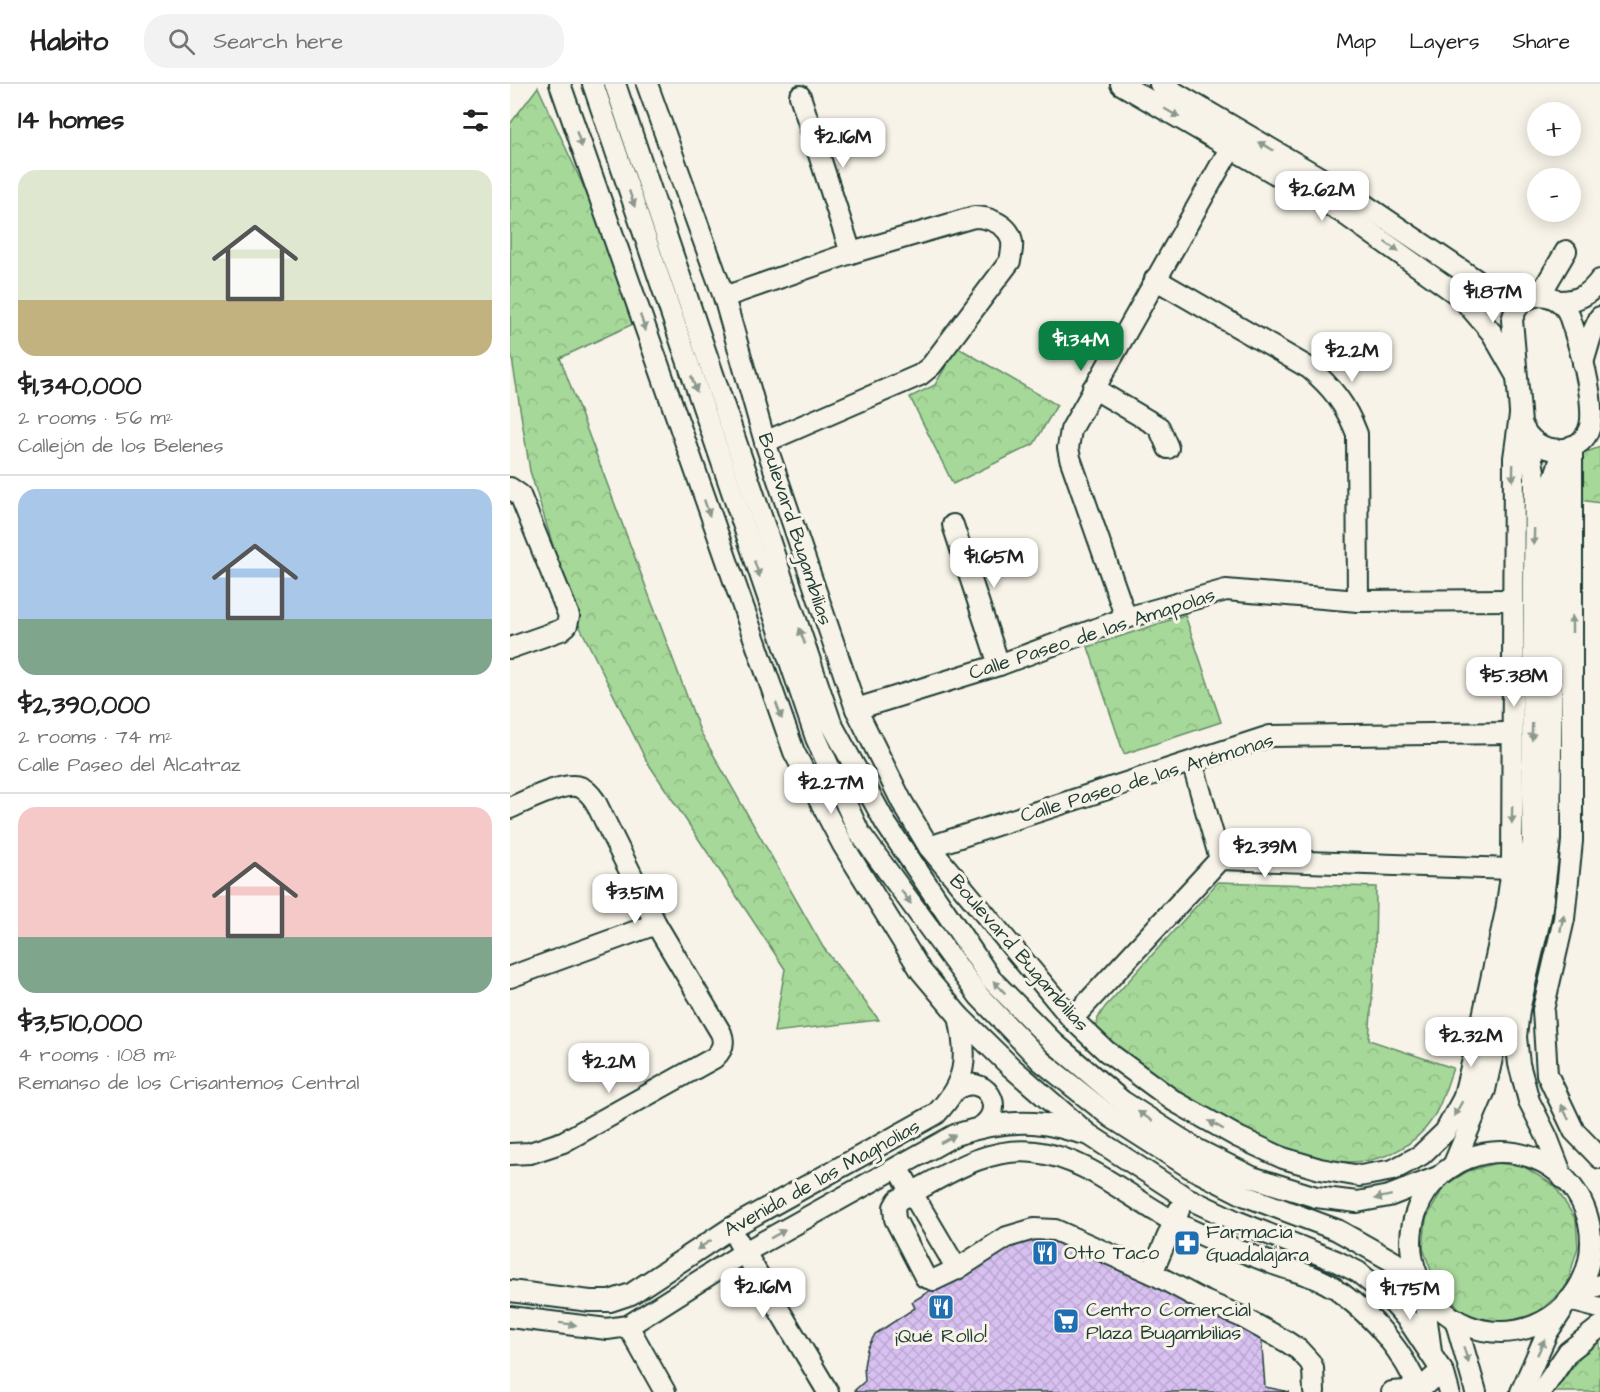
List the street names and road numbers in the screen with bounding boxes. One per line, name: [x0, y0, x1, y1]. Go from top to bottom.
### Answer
street label: Boulevard Bugambilias: [750, 429, 839, 629]
street label: Calle Paseo de las Amapolas: [965, 581, 1219, 687]
street label: Calle Paseo de las Anémonas: [1017, 726, 1277, 830]
street label: Boulevard Bugambilias: [942, 868, 1095, 1039]
street label: Avenida de las Magnolias: [719, 1112, 926, 1245]

